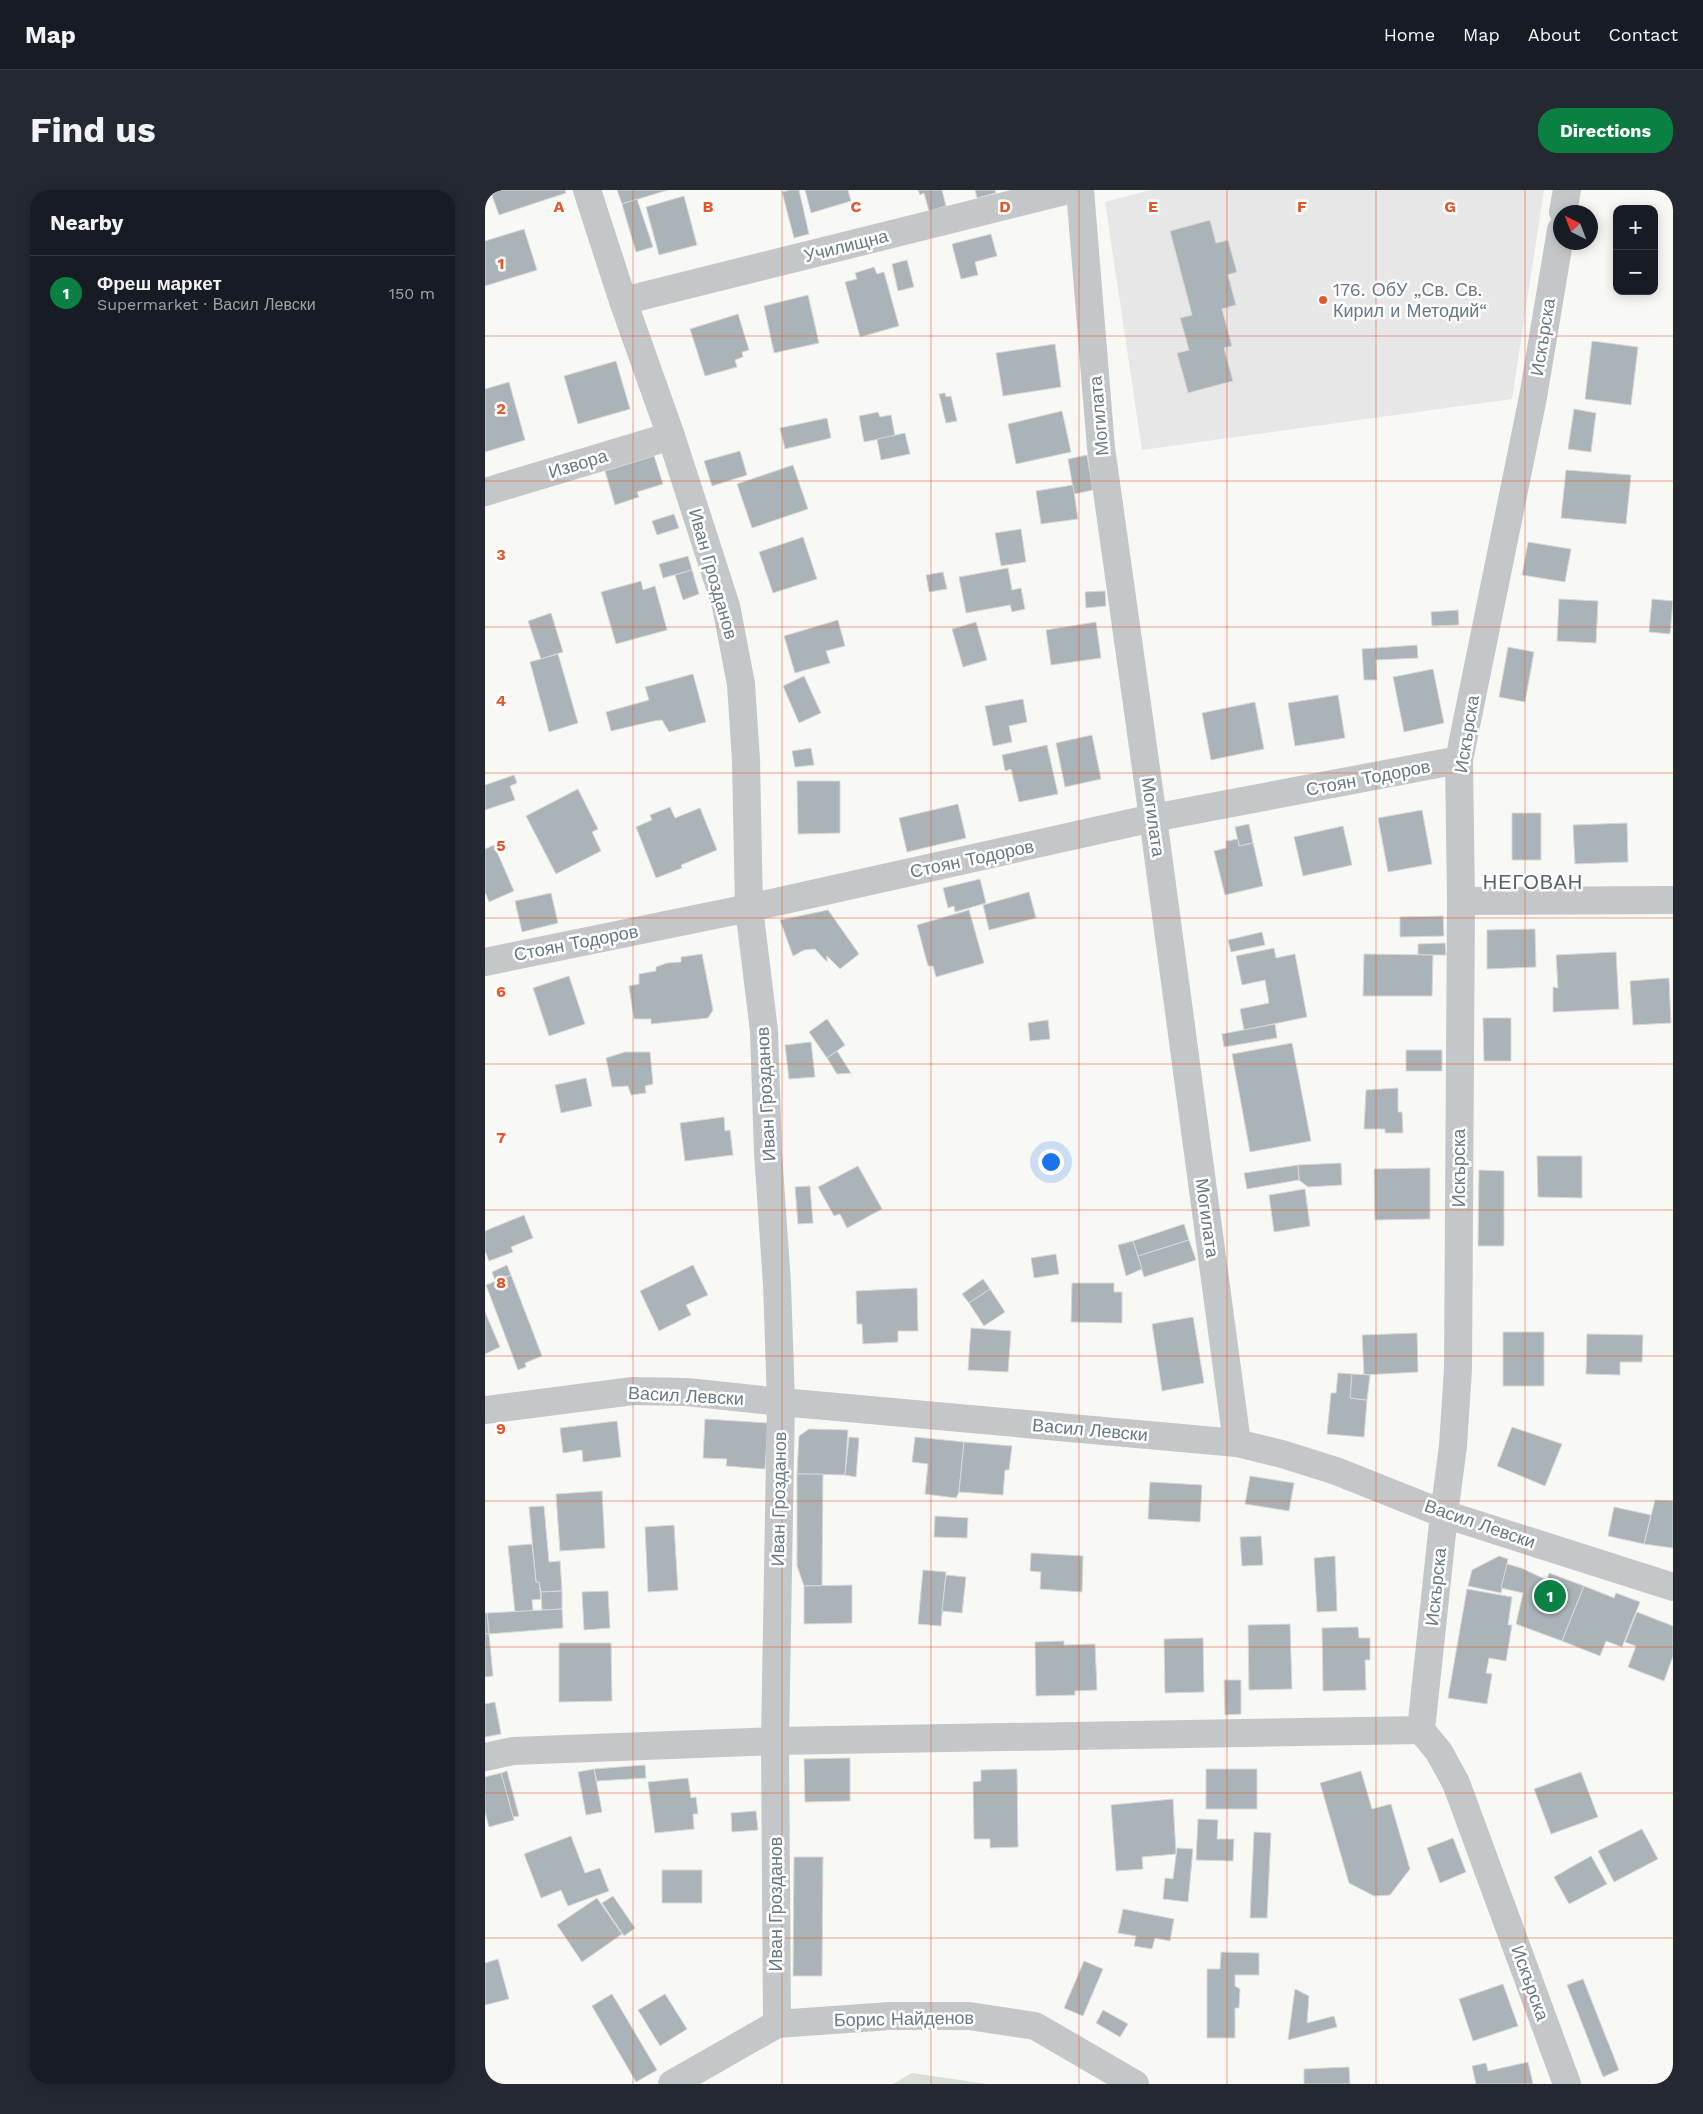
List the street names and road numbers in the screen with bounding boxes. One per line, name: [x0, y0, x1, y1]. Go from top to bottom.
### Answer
street label: Училищна: [802, 225, 891, 266]
street label: Искърска: [1526, 296, 1559, 377]
street label: Могилата: [1084, 374, 1112, 457]
street label: Извора: [546, 444, 611, 482]
street label: Иван Грозданов: [685, 506, 742, 642]
street label: Искърска: [1450, 693, 1483, 774]
street label: Стоян Тодоров: [1304, 755, 1432, 800]
street label: Могилата: [1138, 776, 1170, 859]
street label: Стоян Тодоров: [908, 835, 1036, 882]
street label: Стоян Тодоров: [512, 920, 640, 965]
street label: Иван Грозданов: [751, 1026, 780, 1162]
street label: Искърска: [1448, 1128, 1469, 1207]
street label: Могилата: [1192, 1177, 1224, 1260]
street label: Васил Левски: [628, 1382, 744, 1409]
street label: Васил Левски: [1031, 1414, 1149, 1445]
street label: Иван Грозданов: [767, 1431, 790, 1567]
street label: Васил Левски: [1422, 1495, 1538, 1552]
street label: Искърска: [1421, 1546, 1450, 1627]
street label: Иван Грозданов: [765, 1837, 786, 1971]
street label: Искърска: [1507, 1942, 1554, 2024]
street label: Борис Найденов: [834, 2007, 974, 2030]

